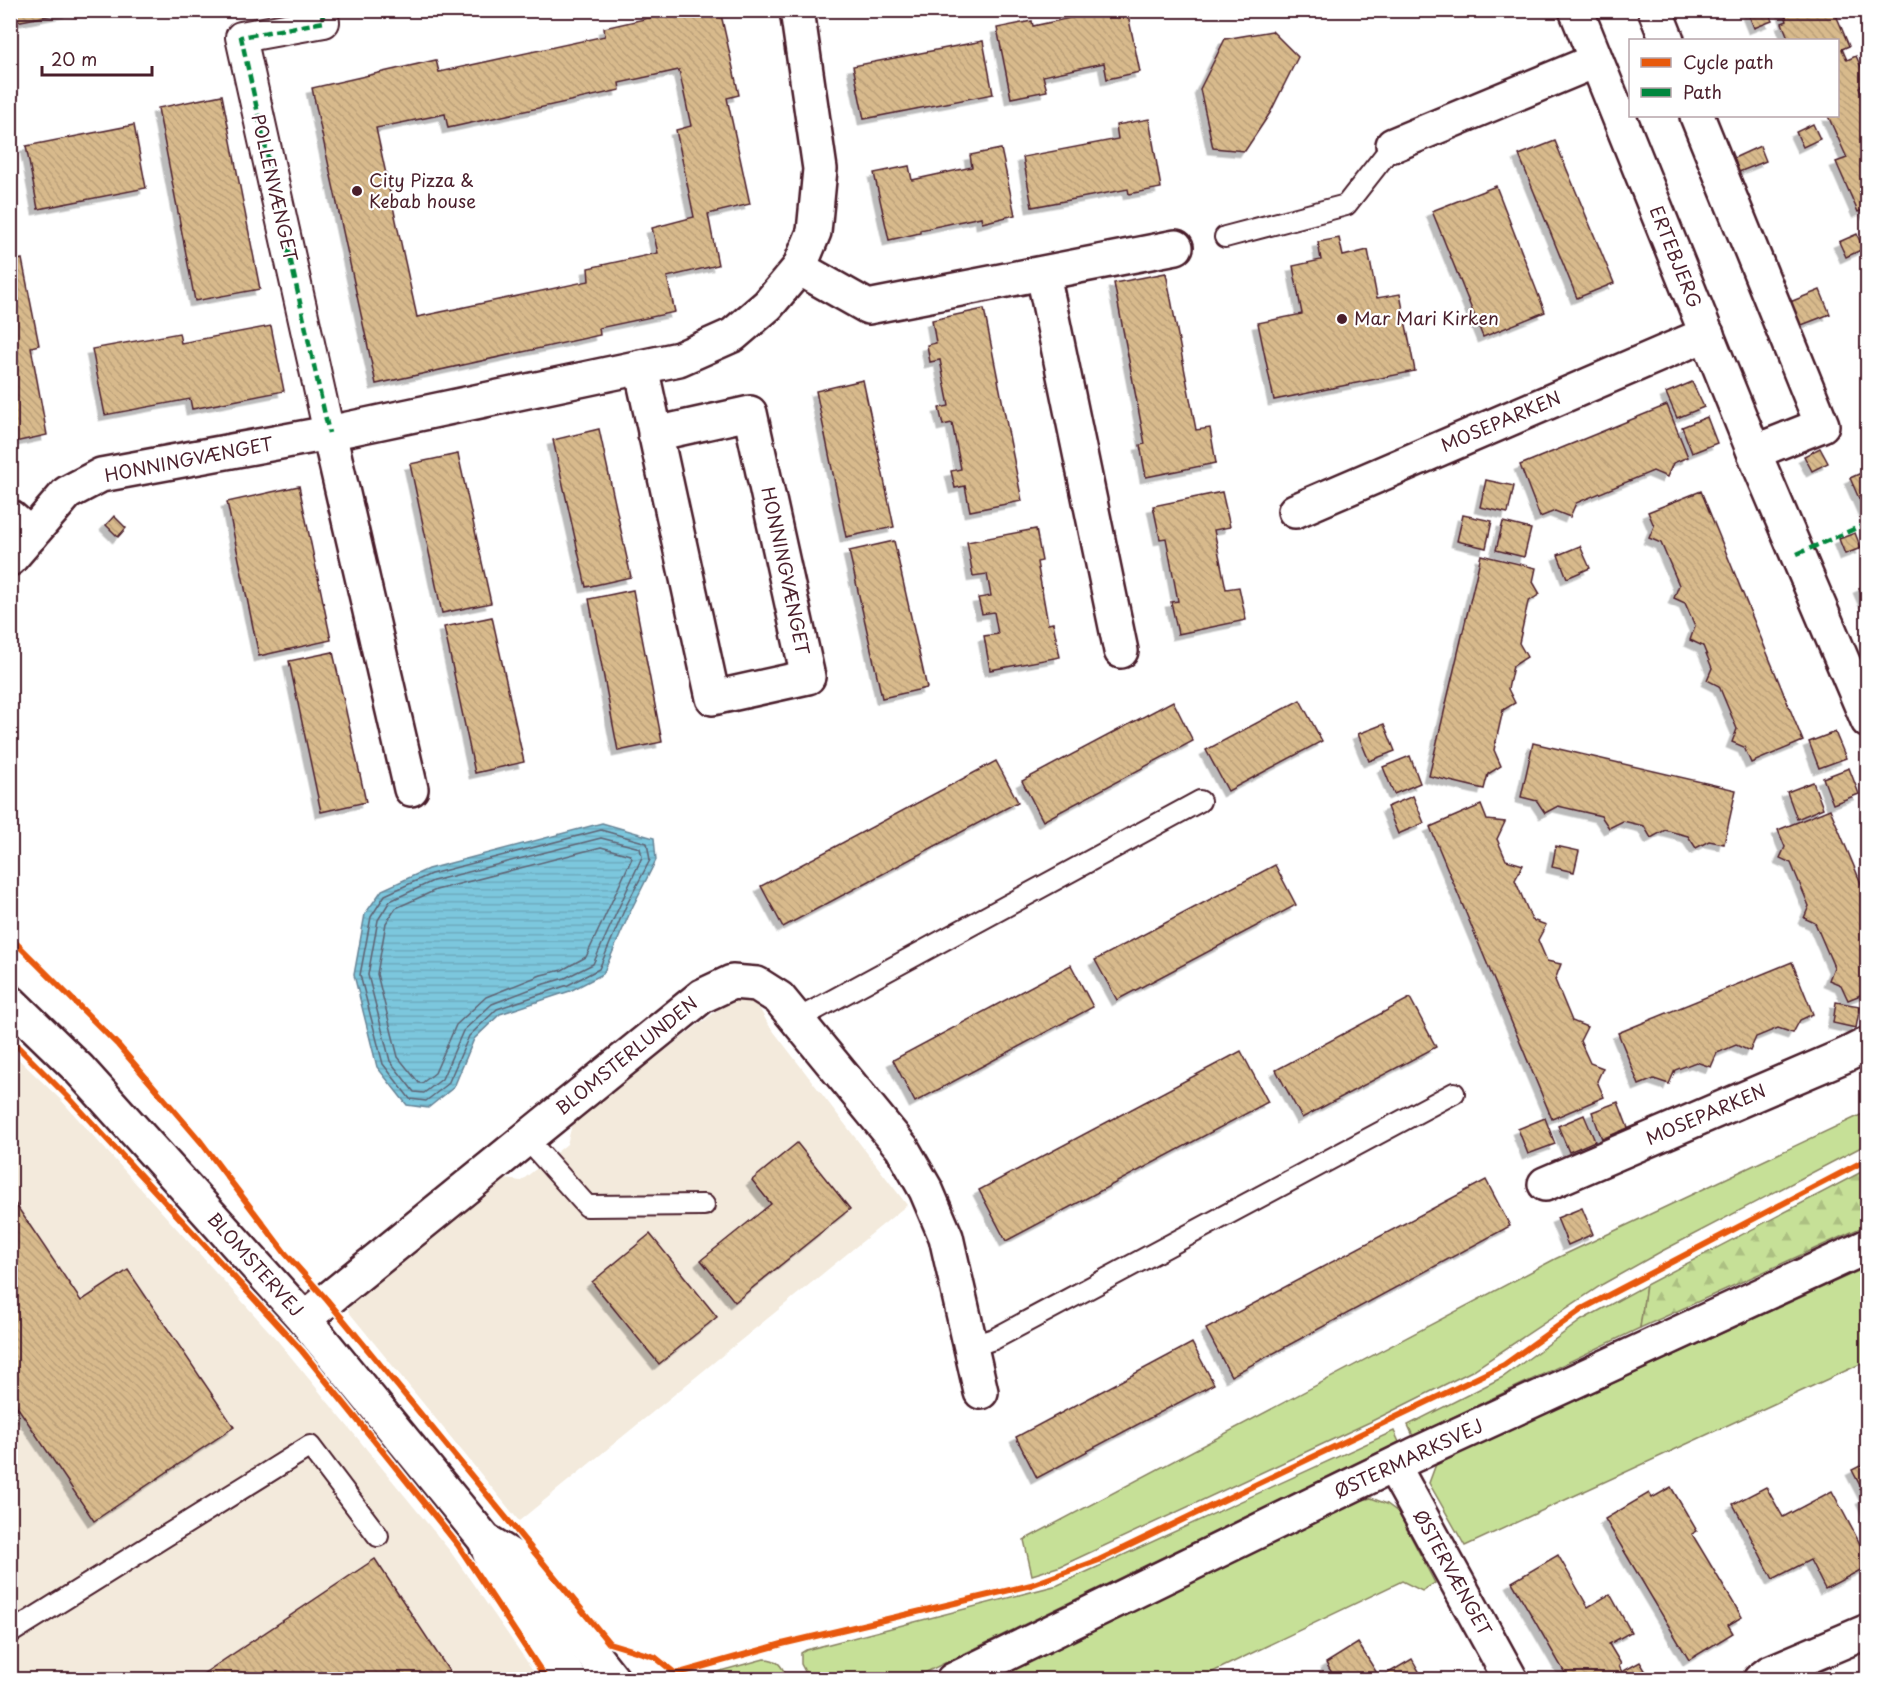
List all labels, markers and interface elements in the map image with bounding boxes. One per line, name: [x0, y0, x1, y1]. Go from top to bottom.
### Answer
scale bar: [42, 39, 152, 77]
legend: [1629, 39, 1839, 117]
text: 20 m: [51, 45, 97, 72]
text: Cycle path: [1683, 48, 1774, 75]
text: Path: [1683, 78, 1722, 105]
street label: POLLENVÆNGET: [245, 111, 306, 265]
place label: City Pizza & Kebab house: [369, 166, 476, 214]
marker: City Pizza & Kebab house: [350, 184, 364, 198]
street label: ERTEBJERG: [1644, 201, 1709, 311]
place label: Mar Mari Kirken: [1354, 304, 1499, 331]
marker: Mar Mari Kirken: [1335, 312, 1349, 326]
street label: MOSEPARKEN: [1436, 383, 1565, 458]
street label: HONNINGVÆNGET: [102, 429, 276, 488]
street label: HONNINGVÆNGET: [755, 484, 818, 658]
street label: BLOMSTERLUNDEN: [549, 989, 703, 1121]
street label: MOSEPARKEN: [1641, 1076, 1770, 1151]
street label: BLOMSTERVEJ: [202, 1206, 310, 1322]
street label: ØSTERMARKSVEJ: [1329, 1411, 1487, 1504]
street label: ØSTERVÆNGET: [1408, 1504, 1499, 1640]

